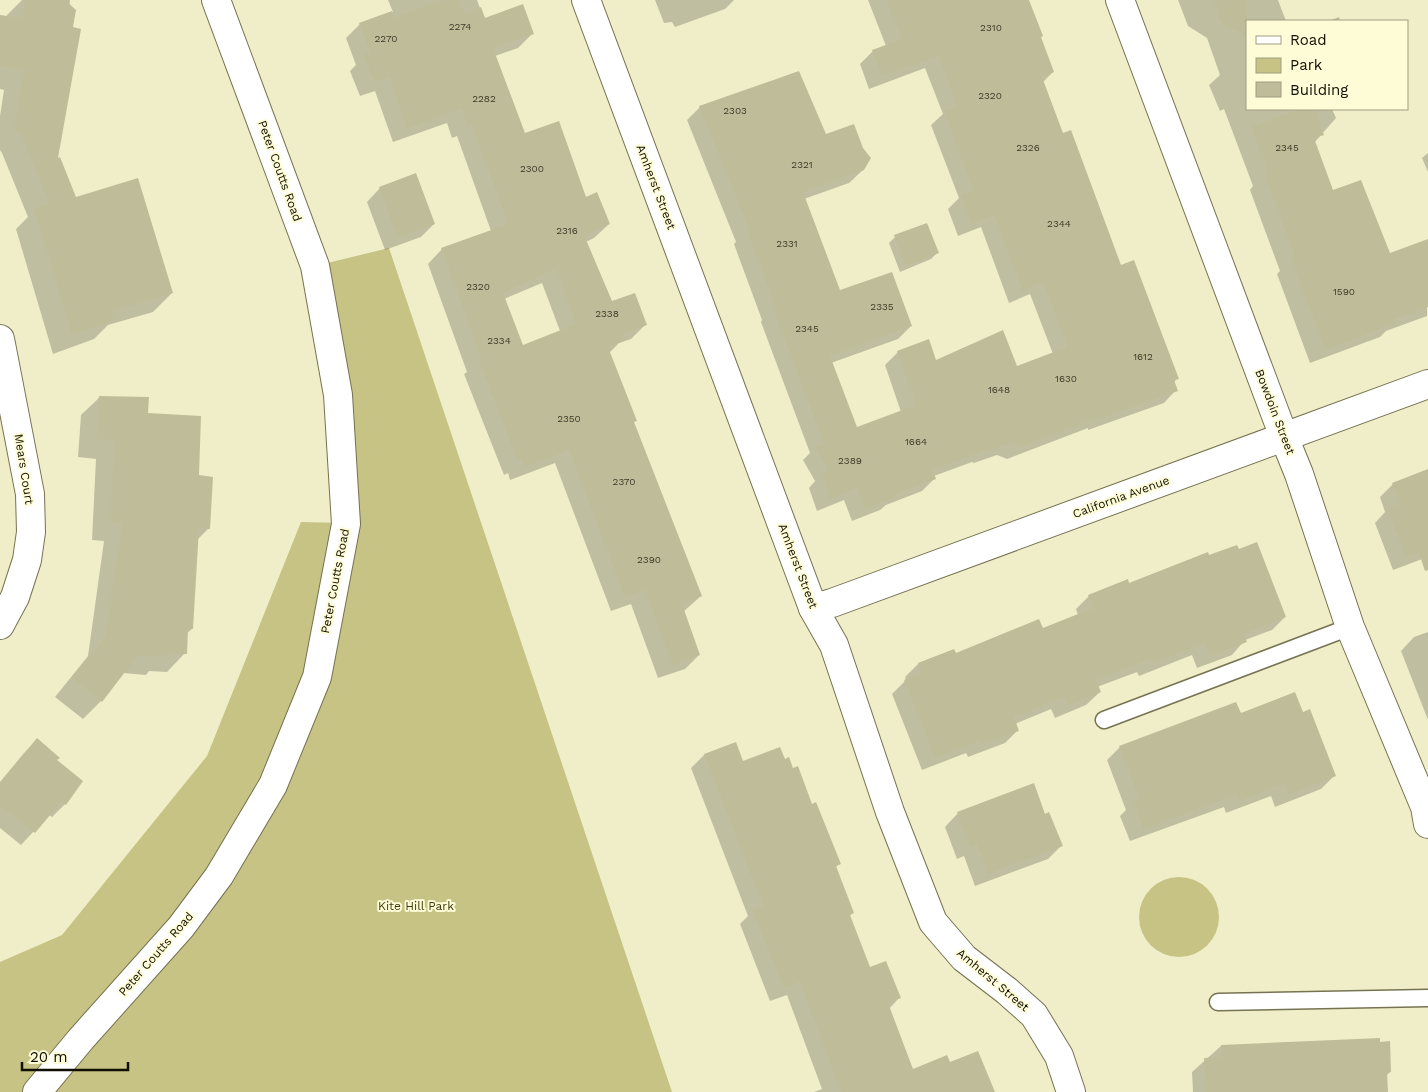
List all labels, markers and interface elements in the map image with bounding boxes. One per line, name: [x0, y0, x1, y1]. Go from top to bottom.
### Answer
legend: [1246, 20, 1408, 110]
house number: 2274: [449, 21, 471, 32]
house number: 2310: [980, 22, 1002, 33]
text: Road: [1290, 31, 1327, 49]
house number: 2270: [374, 33, 398, 44]
text: Park: [1290, 56, 1323, 74]
text: Building: [1290, 81, 1348, 99]
house number: 2320: [978, 90, 1002, 101]
house number: 2282: [472, 93, 496, 104]
house number: 2303: [723, 105, 747, 116]
street label: Peter Coutts Road: [255, 119, 305, 223]
house number: 2326: [1016, 142, 1040, 153]
house number: 2345: [1275, 142, 1299, 153]
street label: Amherst Street: [633, 143, 679, 231]
house number: 2321: [791, 159, 813, 170]
house number: 2300: [520, 163, 544, 174]
house number: 2344: [1047, 218, 1071, 229]
house number: 2316: [556, 225, 578, 236]
house number: 2331: [776, 238, 798, 249]
house number: 2320: [466, 281, 490, 292]
house number: 1590: [1333, 286, 1355, 297]
house number: 2335: [870, 301, 894, 312]
house number: 2338: [595, 308, 619, 319]
house number: 2345: [795, 323, 819, 334]
house number: 2334: [487, 335, 511, 346]
house number: 1612: [1133, 351, 1153, 362]
street label: Bowdoin Street: [1252, 367, 1298, 457]
house number: 1630: [1055, 373, 1077, 384]
house number: 1648: [988, 384, 1010, 395]
house number: 2350: [557, 413, 581, 424]
street label: Mears Court: [12, 433, 36, 505]
house number: 1664: [905, 436, 927, 447]
house number: 2389: [838, 455, 862, 466]
street label: California Avenue: [1071, 473, 1171, 521]
house number: 2370: [613, 476, 635, 487]
street label: Amherst Street: [775, 522, 821, 610]
street label: Peter Coutts Road: [318, 527, 352, 635]
house number: 2390: [637, 554, 661, 565]
park label: Kite Hill Park: [378, 899, 454, 913]
street label: Peter Coutts Road: [116, 909, 196, 999]
street label: Amherst Street: [954, 946, 1032, 1014]
scale bar: [22, 1040, 129, 1072]
text: 20 m: [30, 1048, 68, 1066]

